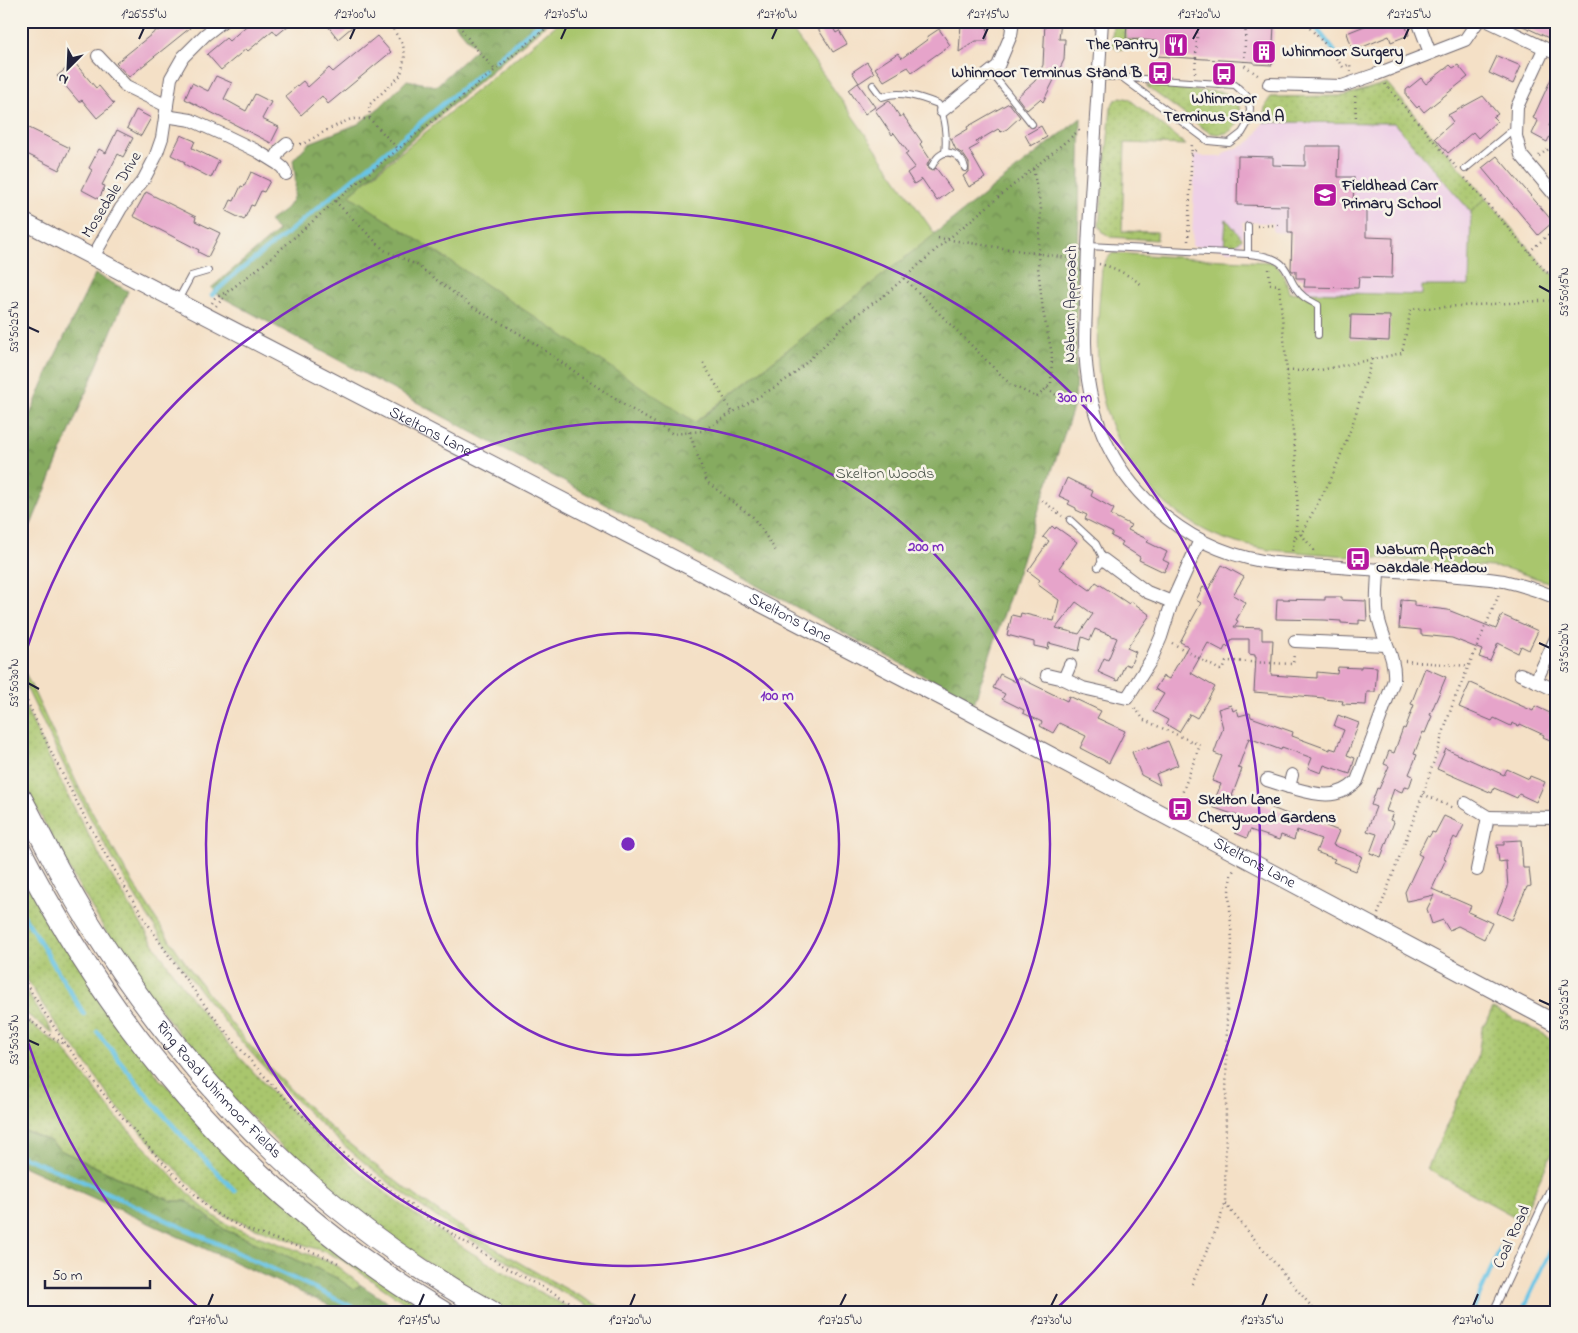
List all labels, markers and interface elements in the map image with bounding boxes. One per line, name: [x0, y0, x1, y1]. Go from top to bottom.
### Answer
text: 1°26'55"W: [121, 6, 167, 24]
text: 1°27'00"W: [334, 6, 376, 24]
text: 1°27'05"W: [544, 6, 588, 24]
text: 1°27'10"W: [757, 6, 797, 24]
text: 1°27'15"W: [967, 6, 1009, 24]
text: 1°27'20"W: [1178, 6, 1220, 24]
text: 1°27'25"W: [1387, 6, 1431, 24]
restaurant icon: The Pantry: [1163, 32, 1189, 58]
place label: The Pantry: [1086, 33, 1158, 58]
building icon: Whinmoor Surgery: [1251, 39, 1277, 65]
place label: Whinmoor Surgery: [1282, 40, 1403, 65]
north arrow: [42, 42, 92, 92]
bus stop icon: Whinmoor Terminus Stand B: [1147, 60, 1173, 86]
place label: Whinmoor Terminus Stand B: [952, 61, 1142, 85]
bus stop icon: Whinmoor Terminus Stand A: [1211, 61, 1237, 87]
text: N: [55, 67, 72, 90]
place label: Whinmoor Terminus Stand A: [1164, 87, 1285, 129]
street label: Mosedale Drive: [76, 146, 149, 243]
place label: Fieldhead Carr Primary School: [1341, 174, 1441, 217]
school or university icon: Fieldhead Carr Primary School: [1312, 182, 1338, 208]
street label: Naburn Approach: [1058, 245, 1084, 363]
text: 53°50'15"N: [1556, 267, 1574, 317]
text: 53°50'25"N: [6, 301, 24, 353]
text: 300 m: [1057, 387, 1093, 409]
street label: Skeltons Lane: [385, 401, 477, 464]
park label: Skelton Woods: [836, 462, 934, 486]
text: 200 m: [907, 536, 944, 558]
place label: Naburn Approach Oakdale Meadow: [1376, 538, 1494, 580]
bus stop icon: Naburn Approach Oakdale Meadow: [1345, 546, 1371, 572]
street label: Skeltons Lane: [744, 587, 836, 650]
text: 53°50'20"N: [1556, 623, 1574, 673]
text: 53°50'30"N: [6, 658, 24, 708]
text: 100 m: [760, 685, 794, 707]
place label: Skelton Lane Cherrywood Gardens: [1198, 788, 1336, 831]
bus stop icon: Skelton Lane Cherrywood Gardens: [1167, 796, 1193, 822]
street label: Skeltons Lane: [1209, 831, 1301, 895]
centre of rings: [619, 835, 637, 853]
text: 53°50'25"N: [1556, 979, 1574, 1031]
text: 53°50'35"N: [6, 1014, 24, 1066]
street label: Ring Road Whinmoor Fields: [150, 1016, 287, 1165]
street label: Coal Road: [1487, 1201, 1537, 1273]
scale bar: [45, 1258, 150, 1290]
text: 50 m: [52, 1265, 83, 1287]
text: 1°27'10"W: [188, 1312, 228, 1330]
text: 1°27'15"W: [398, 1312, 440, 1330]
text: 1°27'20"W: [609, 1312, 651, 1330]
text: 1°27'25"W: [818, 1312, 862, 1330]
text: 1°27'30"W: [1030, 1312, 1072, 1330]
text: 1°27'35"W: [1240, 1312, 1284, 1330]
text: 1°27'40"W: [1452, 1312, 1494, 1330]

